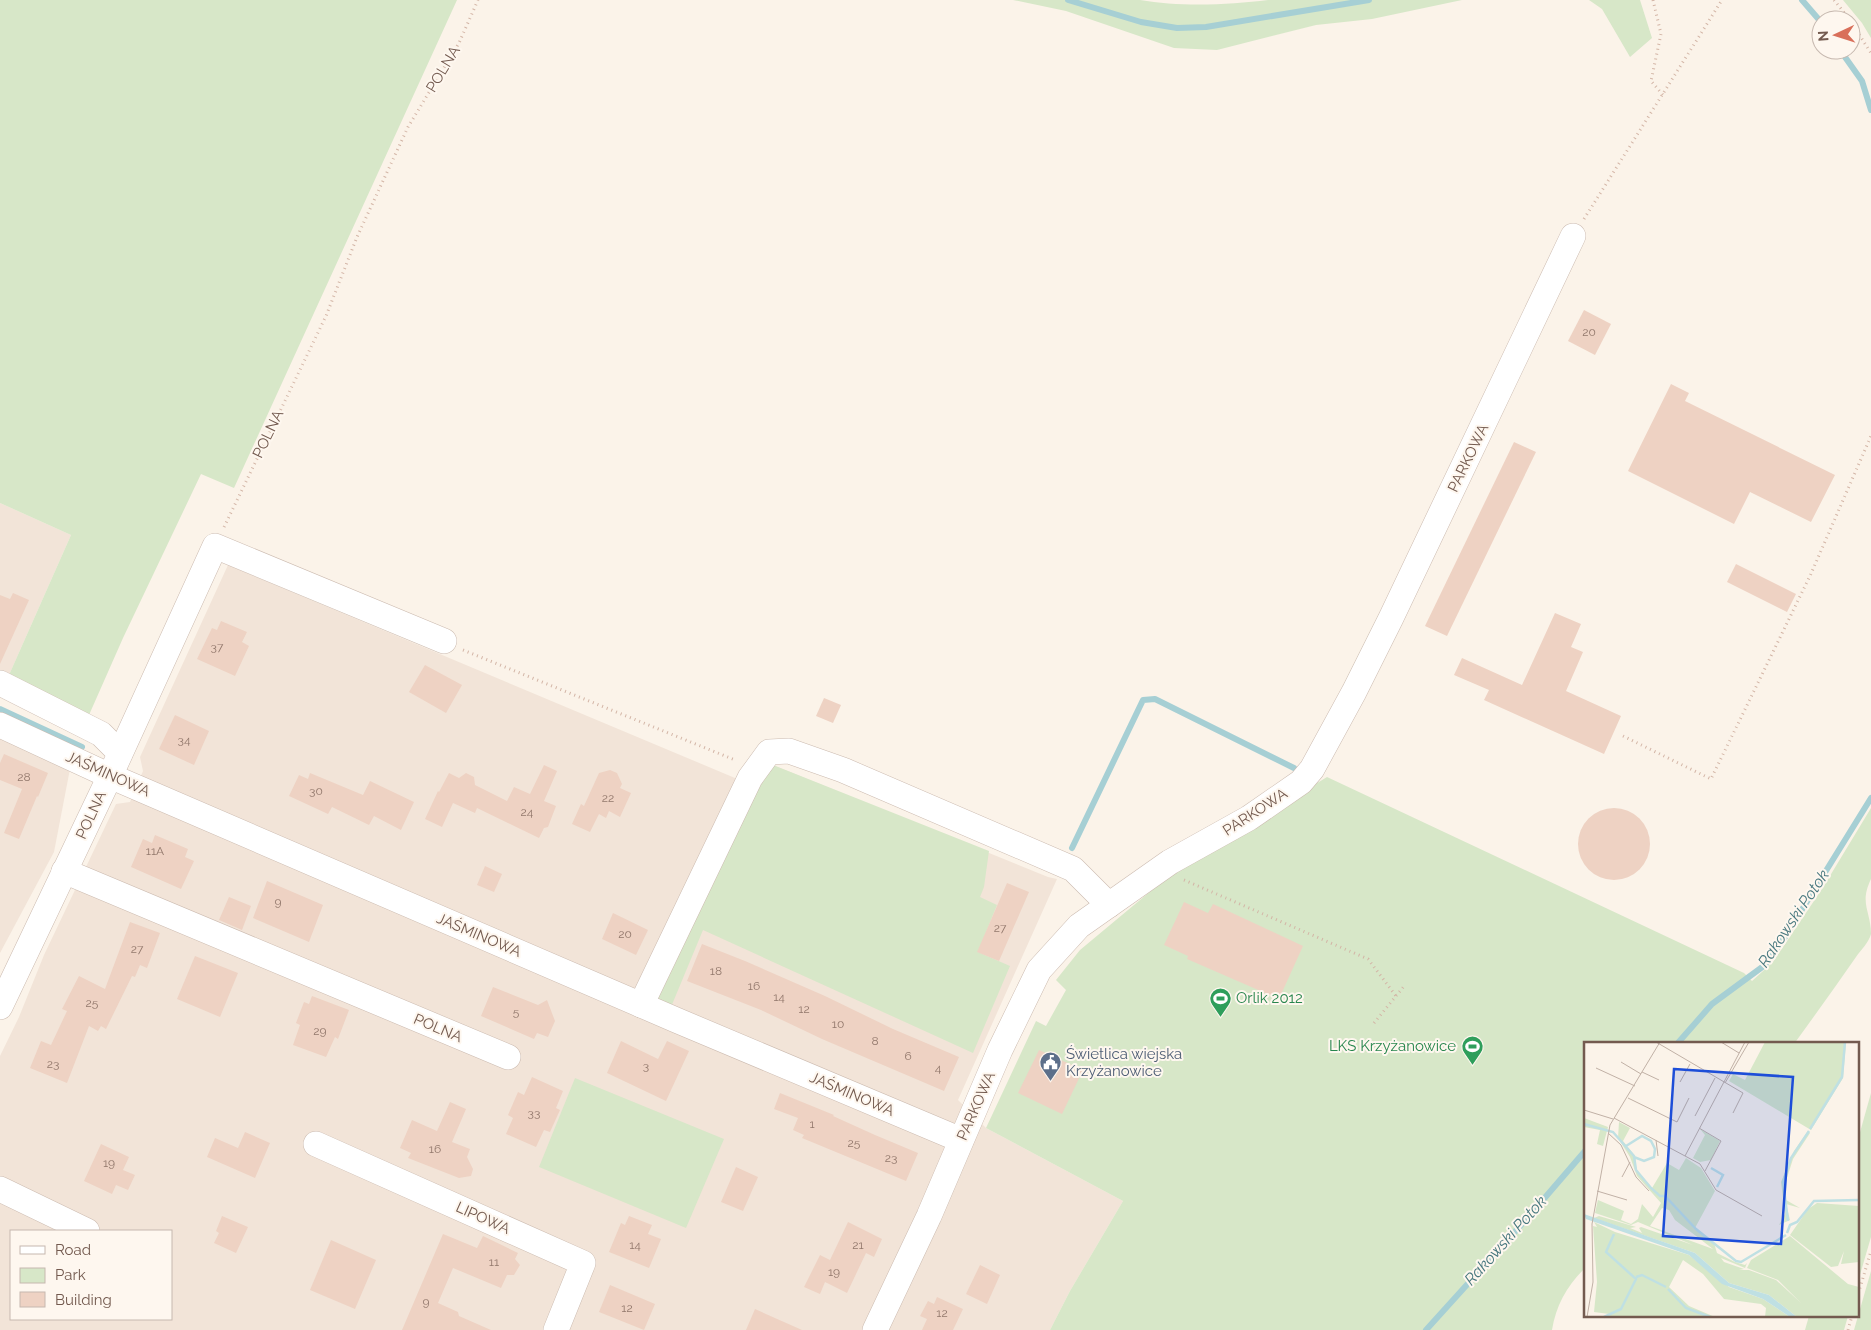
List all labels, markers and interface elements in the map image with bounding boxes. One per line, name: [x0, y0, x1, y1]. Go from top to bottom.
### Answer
north arrow: [1811, 10, 1861, 60]
text: N: [1815, 30, 1831, 42]
street label: POLNA: [422, 42, 464, 96]
house number: 20: [1582, 325, 1596, 339]
street label: POLNA: [249, 407, 287, 461]
street label: PARKOWA: [1444, 421, 1492, 495]
house number: 37: [211, 640, 224, 654]
house number: 34: [178, 733, 191, 747]
street label: JAŚMINOWA: [63, 747, 153, 801]
house number: 28: [17, 770, 31, 784]
house number: 30: [309, 784, 323, 798]
street label: PARKOWA: [1219, 784, 1291, 840]
street label: POLNA: [72, 788, 110, 842]
house number: 22: [602, 791, 614, 805]
house number: 24: [521, 805, 534, 819]
house number: 11A: [146, 844, 164, 858]
water label: Rakowski Potok: [1754, 866, 1833, 971]
house number: 9: [274, 895, 282, 909]
street label: JAŚMINOWA: [434, 909, 524, 961]
house number: 27: [994, 921, 1007, 935]
house number: 20: [618, 927, 632, 941]
house number: 27: [131, 942, 144, 956]
house number: 18: [710, 964, 722, 978]
house number: 16: [748, 979, 760, 993]
sports icon: Orlik 2012: [1208, 986, 1232, 1017]
place label: Orlik 2012: [1236, 989, 1303, 1007]
house number: 14: [773, 990, 785, 1004]
house number: 25: [86, 996, 99, 1010]
house number: 12: [798, 1002, 810, 1016]
house number: 5: [513, 1005, 520, 1019]
street label: POLNA: [411, 1010, 465, 1046]
house number: 10: [832, 1017, 844, 1031]
house number: 29: [313, 1024, 327, 1038]
house number: 8: [871, 1034, 879, 1048]
sports icon: LKS Krzyżanowice: [1460, 1034, 1484, 1065]
place label: LKS Krzyżanowice: [1329, 1037, 1456, 1055]
inset map: [1584, 1042, 1858, 1318]
place label: Świetlica wiejska Krzyżanowice: [1066, 1045, 1182, 1080]
house number: 6: [904, 1049, 912, 1063]
public building icon: Świetlica wiejska Krzyżanowice: [1038, 1051, 1062, 1082]
house number: 23: [47, 1057, 59, 1071]
house number: 3: [643, 1059, 649, 1073]
house number: 4: [935, 1061, 942, 1075]
street label: JAŚMINOWA: [807, 1068, 897, 1120]
street label: PARKOWA: [953, 1069, 999, 1143]
house number: 33: [528, 1106, 540, 1120]
house number: 1: [809, 1117, 815, 1131]
house number: 25: [848, 1136, 861, 1150]
house number: 16: [429, 1142, 441, 1156]
house number: 23: [885, 1151, 897, 1165]
house number: 19: [103, 1156, 115, 1170]
water label: Rakowski Potok: [1460, 1192, 1551, 1289]
street label: LIPOWA: [453, 1198, 513, 1238]
legend: [10, 1230, 172, 1320]
house number: 14: [629, 1238, 641, 1252]
house number: 21: [852, 1238, 864, 1252]
text: Road: [55, 1241, 91, 1259]
house number: 11: [489, 1255, 499, 1269]
house number: 19: [828, 1265, 840, 1279]
text: Park: [55, 1266, 86, 1284]
text: Building: [55, 1291, 112, 1309]
house number: 9: [422, 1295, 430, 1309]
house number: 12: [621, 1301, 633, 1315]
house number: 12: [936, 1306, 948, 1320]

